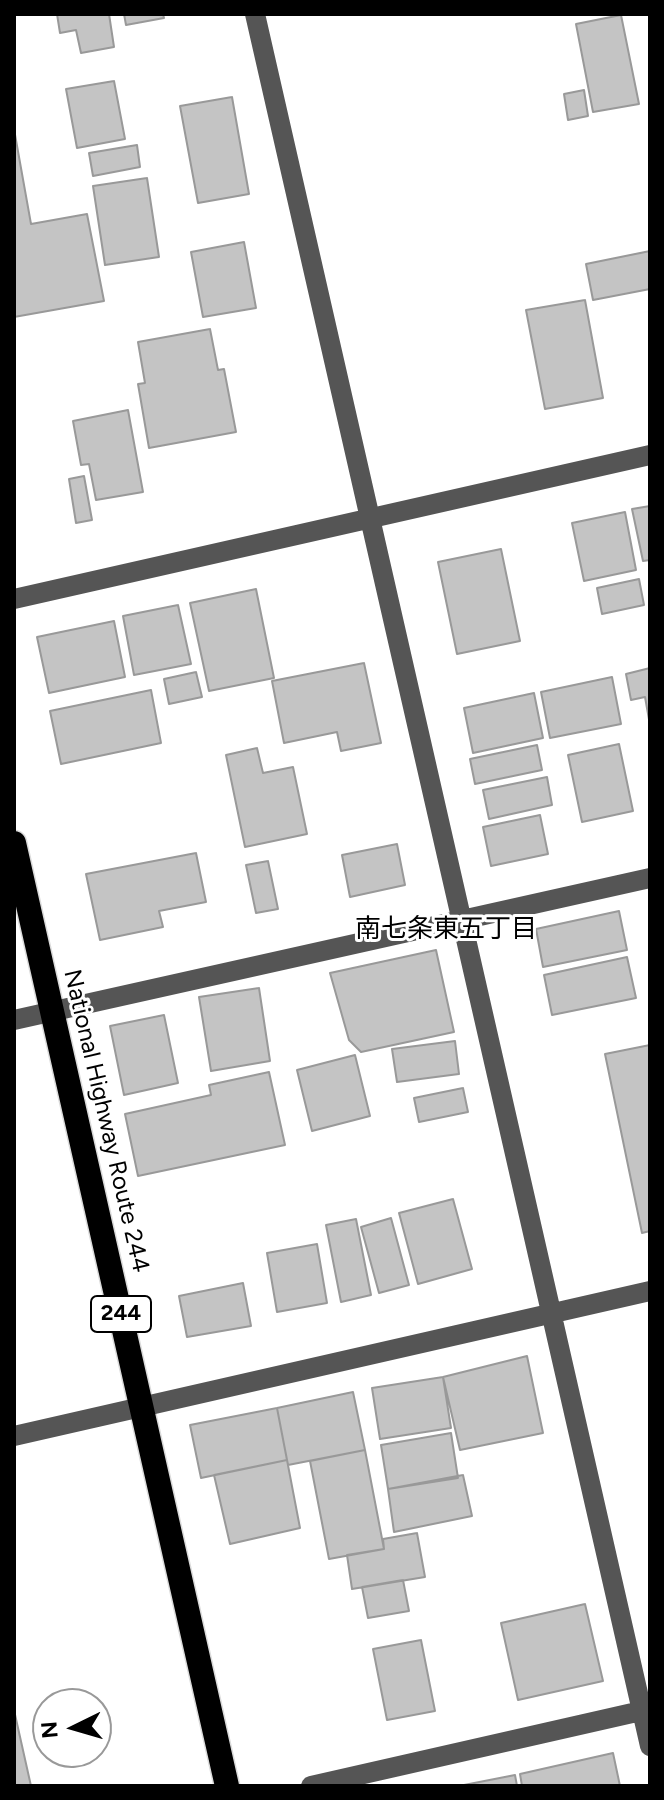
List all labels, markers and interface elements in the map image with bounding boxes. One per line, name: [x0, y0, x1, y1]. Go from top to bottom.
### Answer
district label: 南七条東五丁目: [355, 913, 537, 945]
street label: National Highway Route 244: [57, 967, 155, 1275]
road number: 244: [91, 1296, 151, 1332]
north arrow: [32, 1688, 112, 1768]
text: N: [35, 1720, 64, 1740]

